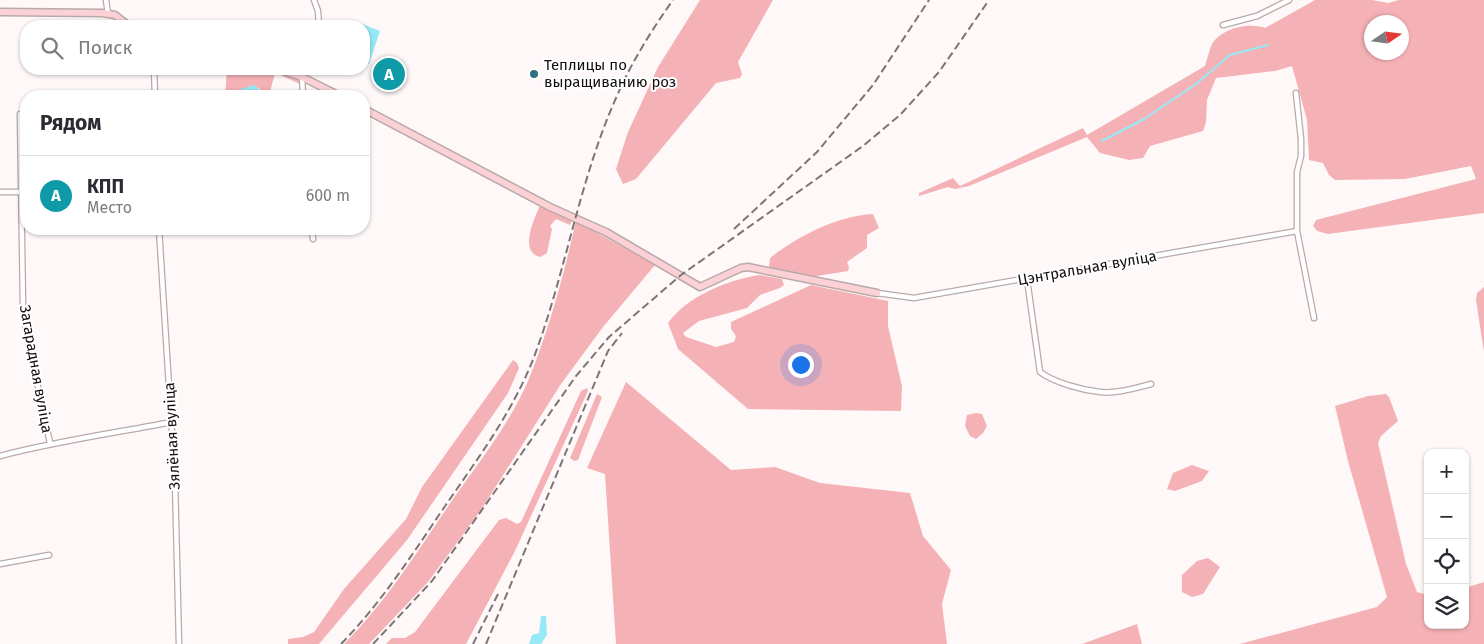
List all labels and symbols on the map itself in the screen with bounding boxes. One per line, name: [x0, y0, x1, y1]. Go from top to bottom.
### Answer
north arrow: [1364, 15, 1409, 60]
pin: A: [373, 55, 405, 93]
place label: Теплицы по выращиванию роз: [544, 56, 676, 91]
marker: Теплицы по выращиванию роз: [528, 68, 540, 80]
street label: Цэнтральная вуліца: [1016, 247, 1158, 289]
street label: Загарадная вуліца: [16, 304, 56, 434]
your location: [788, 352, 814, 378]
street label: Зялёная вуліца: [160, 382, 184, 490]

